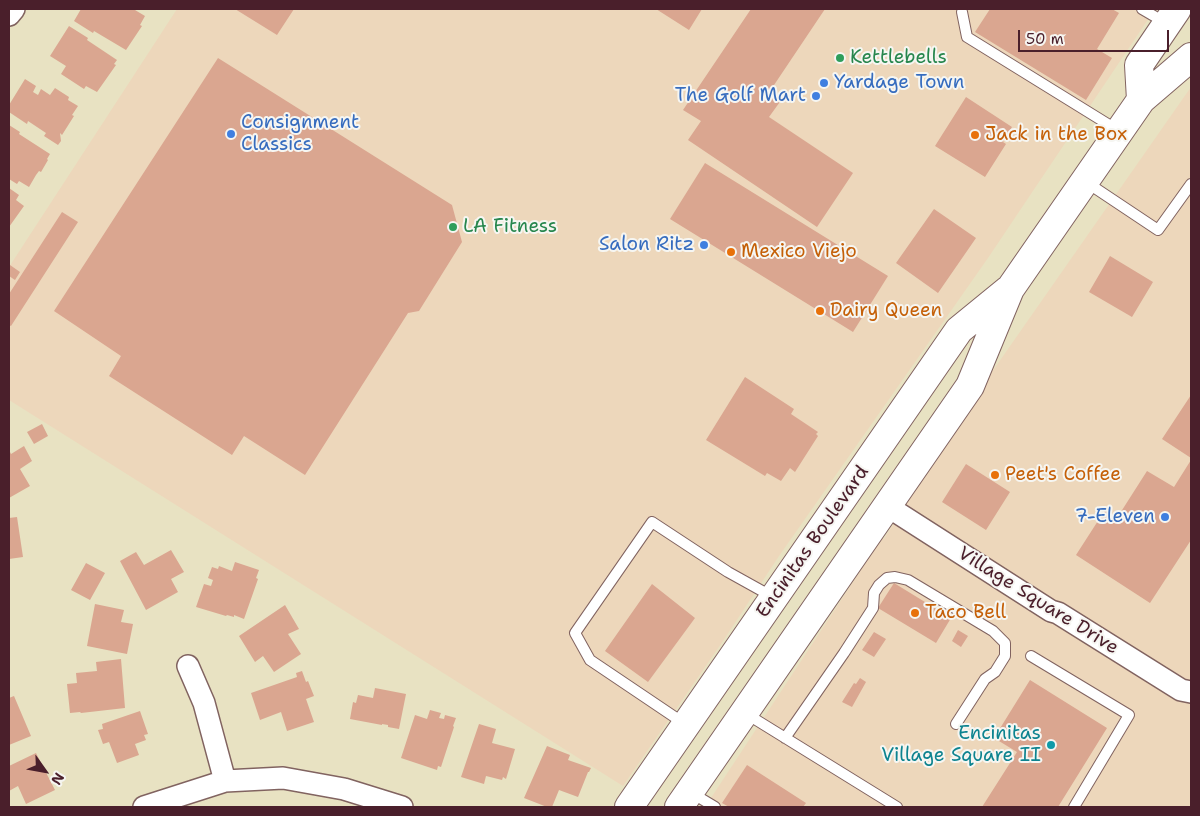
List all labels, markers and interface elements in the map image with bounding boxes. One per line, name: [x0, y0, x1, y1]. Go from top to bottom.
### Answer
scale bar: [1020, 20, 1171, 52]
text: 50 m: [1026, 29, 1064, 49]
place label: Kettlebells: [850, 47, 947, 69]
marker: Kettlebells: [834, 52, 846, 64]
place label: Yardage Town: [834, 72, 964, 94]
marker: Yardage Town: [818, 77, 830, 89]
place label: The Golf Mart: [675, 85, 806, 107]
marker: The Golf Mart: [810, 90, 822, 102]
place label: Consignment Classics: [241, 112, 359, 156]
place label: Jack in the Box: [985, 124, 1127, 146]
marker: Consignment Classics: [225, 128, 237, 140]
marker: Jack in the Box: [969, 129, 981, 141]
place label: LA Fitness: [463, 216, 557, 238]
marker: LA Fitness: [447, 221, 459, 233]
place label: Salon Ritz: [599, 234, 694, 256]
marker: Salon Ritz: [698, 239, 710, 251]
place label: Mexico Viejo: [741, 241, 857, 263]
marker: Mexico Viejo: [725, 246, 737, 258]
place label: Dairy Queen: [830, 300, 942, 322]
marker: Dairy Queen: [814, 305, 826, 317]
street label: Encinitas Boulevard: [752, 462, 874, 622]
place label: Peet's Coffee: [1005, 464, 1121, 486]
marker: Peet's Coffee: [989, 469, 1001, 481]
place label: 7-Eleven: [1075, 506, 1155, 528]
marker: 7-Eleven: [1159, 511, 1171, 523]
street label: Village Square Drive: [953, 542, 1123, 660]
place label: Taco Bell: [925, 602, 1006, 624]
marker: Taco Bell: [909, 607, 921, 619]
place label: Encinitas Village Square II: [881, 723, 1041, 767]
marker: Encinitas Village Square II: [1045, 739, 1057, 751]
north arrow: [20, 746, 70, 796]
text: N: [47, 769, 68, 788]

